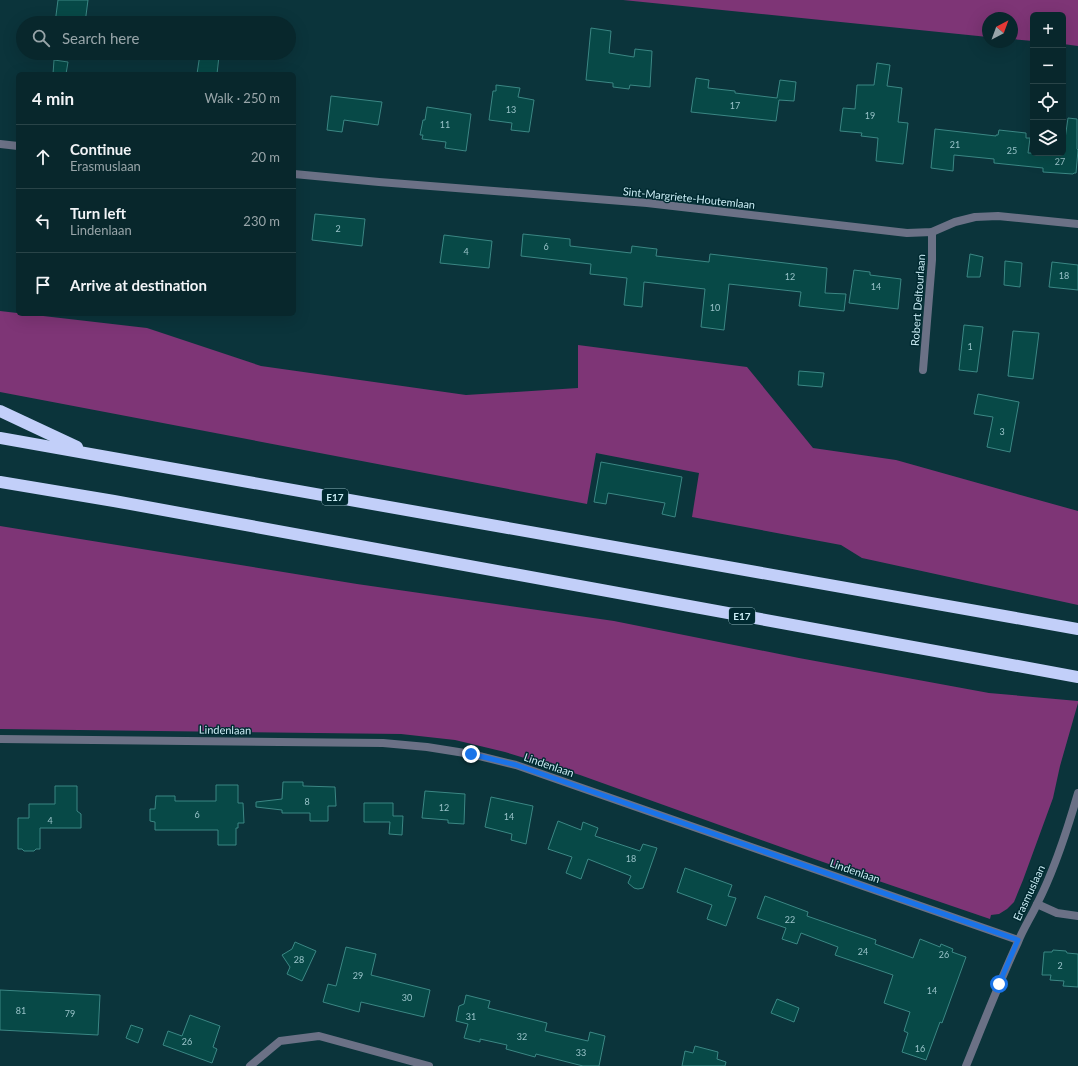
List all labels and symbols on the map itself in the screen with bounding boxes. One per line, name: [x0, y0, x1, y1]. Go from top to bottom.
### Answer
north arrow: [982, 12, 1018, 48]
house number: 17: [730, 100, 740, 111]
house number: 13: [506, 104, 516, 115]
house number: 19: [865, 110, 875, 121]
house number: 11: [440, 119, 450, 130]
house number: 21: [950, 139, 960, 150]
house number: 25: [1007, 145, 1017, 156]
house number: 27: [1055, 156, 1065, 167]
street label: Sint-Margriete-Houtemlaan: [622, 184, 756, 211]
house number: 2: [335, 223, 341, 234]
house number: 6: [543, 241, 549, 252]
house number: 4: [463, 246, 469, 257]
street label: Robert Deltourlaan: [908, 254, 927, 346]
house number: 18: [1059, 270, 1069, 281]
house number: 12: [785, 271, 795, 282]
house number: 14: [871, 281, 881, 292]
house number: 10: [710, 302, 720, 313]
house number: 1: [967, 341, 973, 352]
house number: 3: [999, 426, 1005, 437]
road number: E17: [322, 489, 348, 505]
road number: E17: [729, 608, 755, 624]
street label: Lindenlaan: [199, 723, 251, 736]
route end: [462, 745, 480, 763]
street label: Lindenlaan: [522, 750, 576, 779]
house number: 8: [304, 796, 310, 807]
house number: 12: [439, 802, 449, 813]
house number: 6: [194, 809, 200, 820]
house number: 14: [504, 811, 514, 822]
house number: 4: [47, 815, 53, 826]
house number: 18: [626, 853, 636, 864]
street label: Lindenlaan: [828, 856, 882, 885]
street label: Erasmuslaan: [1010, 863, 1047, 923]
house number: 22: [785, 914, 795, 925]
house number: 24: [858, 946, 868, 957]
house number: 26: [939, 949, 949, 960]
house number: 28: [294, 954, 304, 965]
house number: 2: [1057, 960, 1063, 971]
house number: 29: [353, 970, 363, 981]
route start: [990, 975, 1008, 993]
house number: 14: [927, 985, 937, 996]
house number: 30: [402, 992, 412, 1003]
house number: 81: [16, 1005, 26, 1016]
house number: 79: [65, 1008, 75, 1019]
house number: 31: [466, 1011, 476, 1022]
house number: 32: [517, 1031, 527, 1042]
house number: 26: [182, 1036, 192, 1047]
house number: 16: [915, 1043, 925, 1054]
house number: 33: [576, 1047, 586, 1058]

